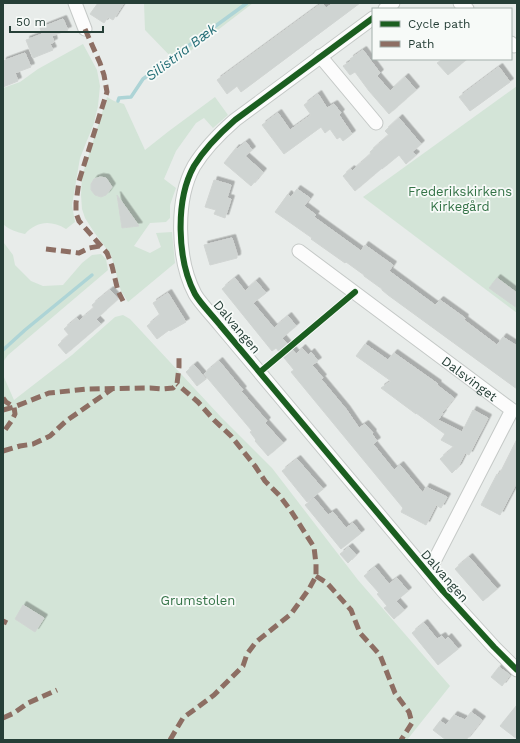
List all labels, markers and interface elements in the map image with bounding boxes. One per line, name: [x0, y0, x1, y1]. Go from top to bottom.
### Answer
scale bar: [10, 8, 103, 34]
legend: [372, 8, 512, 60]
text: 50 m: [16, 15, 46, 29]
text: Cycle path: [408, 17, 470, 31]
water label: Silistria Bæk: [142, 20, 220, 84]
text: Path: [408, 37, 434, 51]
park label: Frederikskirkens Kirkegård: [408, 184, 512, 214]
street label: Dalvangen: [210, 297, 264, 357]
street label: Dalsvinget: [439, 353, 501, 404]
street label: Dalvangen: [418, 547, 472, 605]
park label: Grumstolen: [161, 593, 235, 608]

